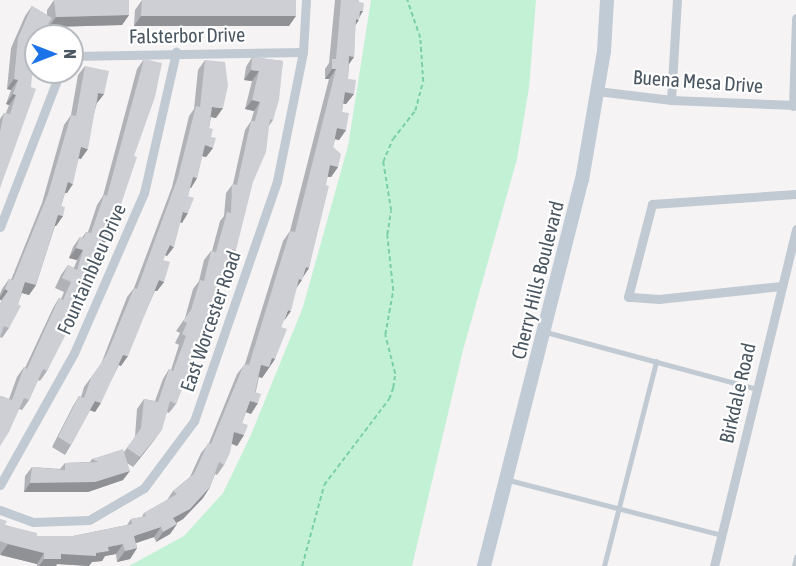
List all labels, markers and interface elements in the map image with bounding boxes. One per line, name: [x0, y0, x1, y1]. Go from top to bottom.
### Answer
street label: Falsterbor Drive: [129, 22, 245, 48]
north arrow: [24, 24, 84, 84]
text: N: [61, 49, 79, 59]
street label: Buena Mesa Drive: [632, 64, 764, 98]
street label: Cherry Hills Boulevard: [506, 198, 568, 362]
street label: Fountainbleu Drive: [51, 200, 131, 338]
street label: East Worcester Road: [175, 247, 245, 395]
street label: Birkdale Road: [714, 340, 760, 446]

